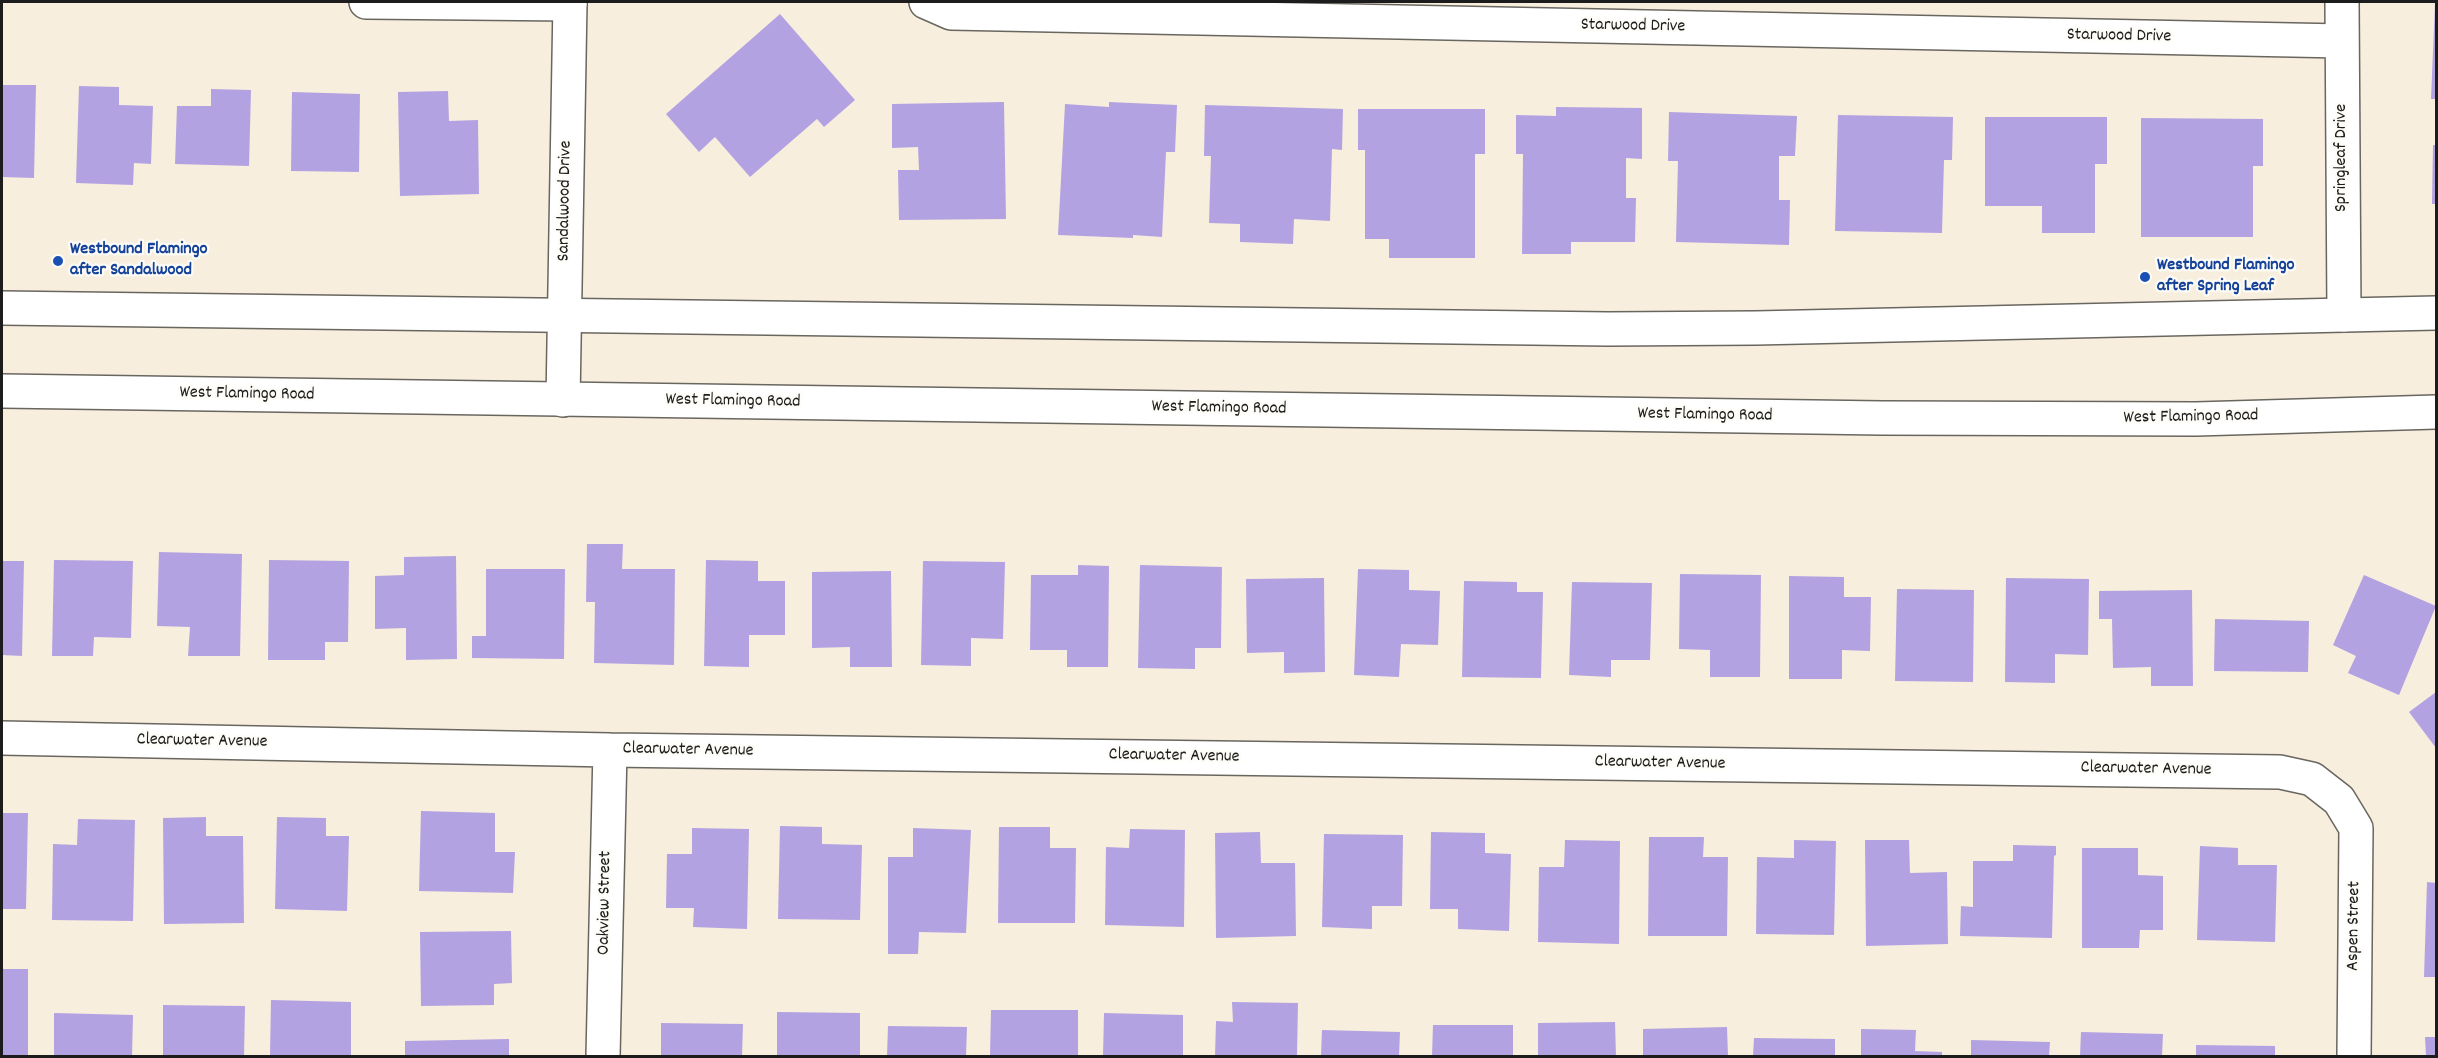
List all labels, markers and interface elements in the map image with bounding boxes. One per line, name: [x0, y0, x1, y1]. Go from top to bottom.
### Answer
street label: Starwood Drive: [1581, 15, 1685, 39]
street label: Starwood Drive: [2067, 25, 2171, 49]
street label: Springleaf Drive: [2332, 104, 2354, 212]
street label: Sandalwood Drive: [554, 140, 578, 262]
place label: Westbound Flamingo after Sandalwood: [70, 240, 208, 282]
marker: Westbound Flamingo after Sandalwood: [51, 254, 65, 268]
place label: Westbound Flamingo after Spring Leaf: [2157, 256, 2295, 298]
marker: Westbound Flamingo after Spring Leaf: [2138, 270, 2152, 284]
street label: West Flamingo Road: [179, 383, 315, 407]
street label: West Flamingo Road: [665, 390, 801, 414]
street label: West Flamingo Road: [1151, 397, 1287, 421]
street label: West Flamingo Road: [1637, 404, 1773, 428]
street label: West Flamingo Road: [2123, 406, 2259, 430]
street label: Clearwater Avenue: [136, 730, 268, 754]
street label: Clearwater Avenue: [622, 739, 754, 763]
street label: Clearwater Avenue: [1108, 745, 1240, 769]
street label: Clearwater Avenue: [1594, 752, 1726, 776]
street label: Clearwater Avenue: [2080, 758, 2212, 782]
street label: Oakview Street: [594, 851, 618, 955]
street label: Aspen Street: [2343, 881, 2367, 971]

